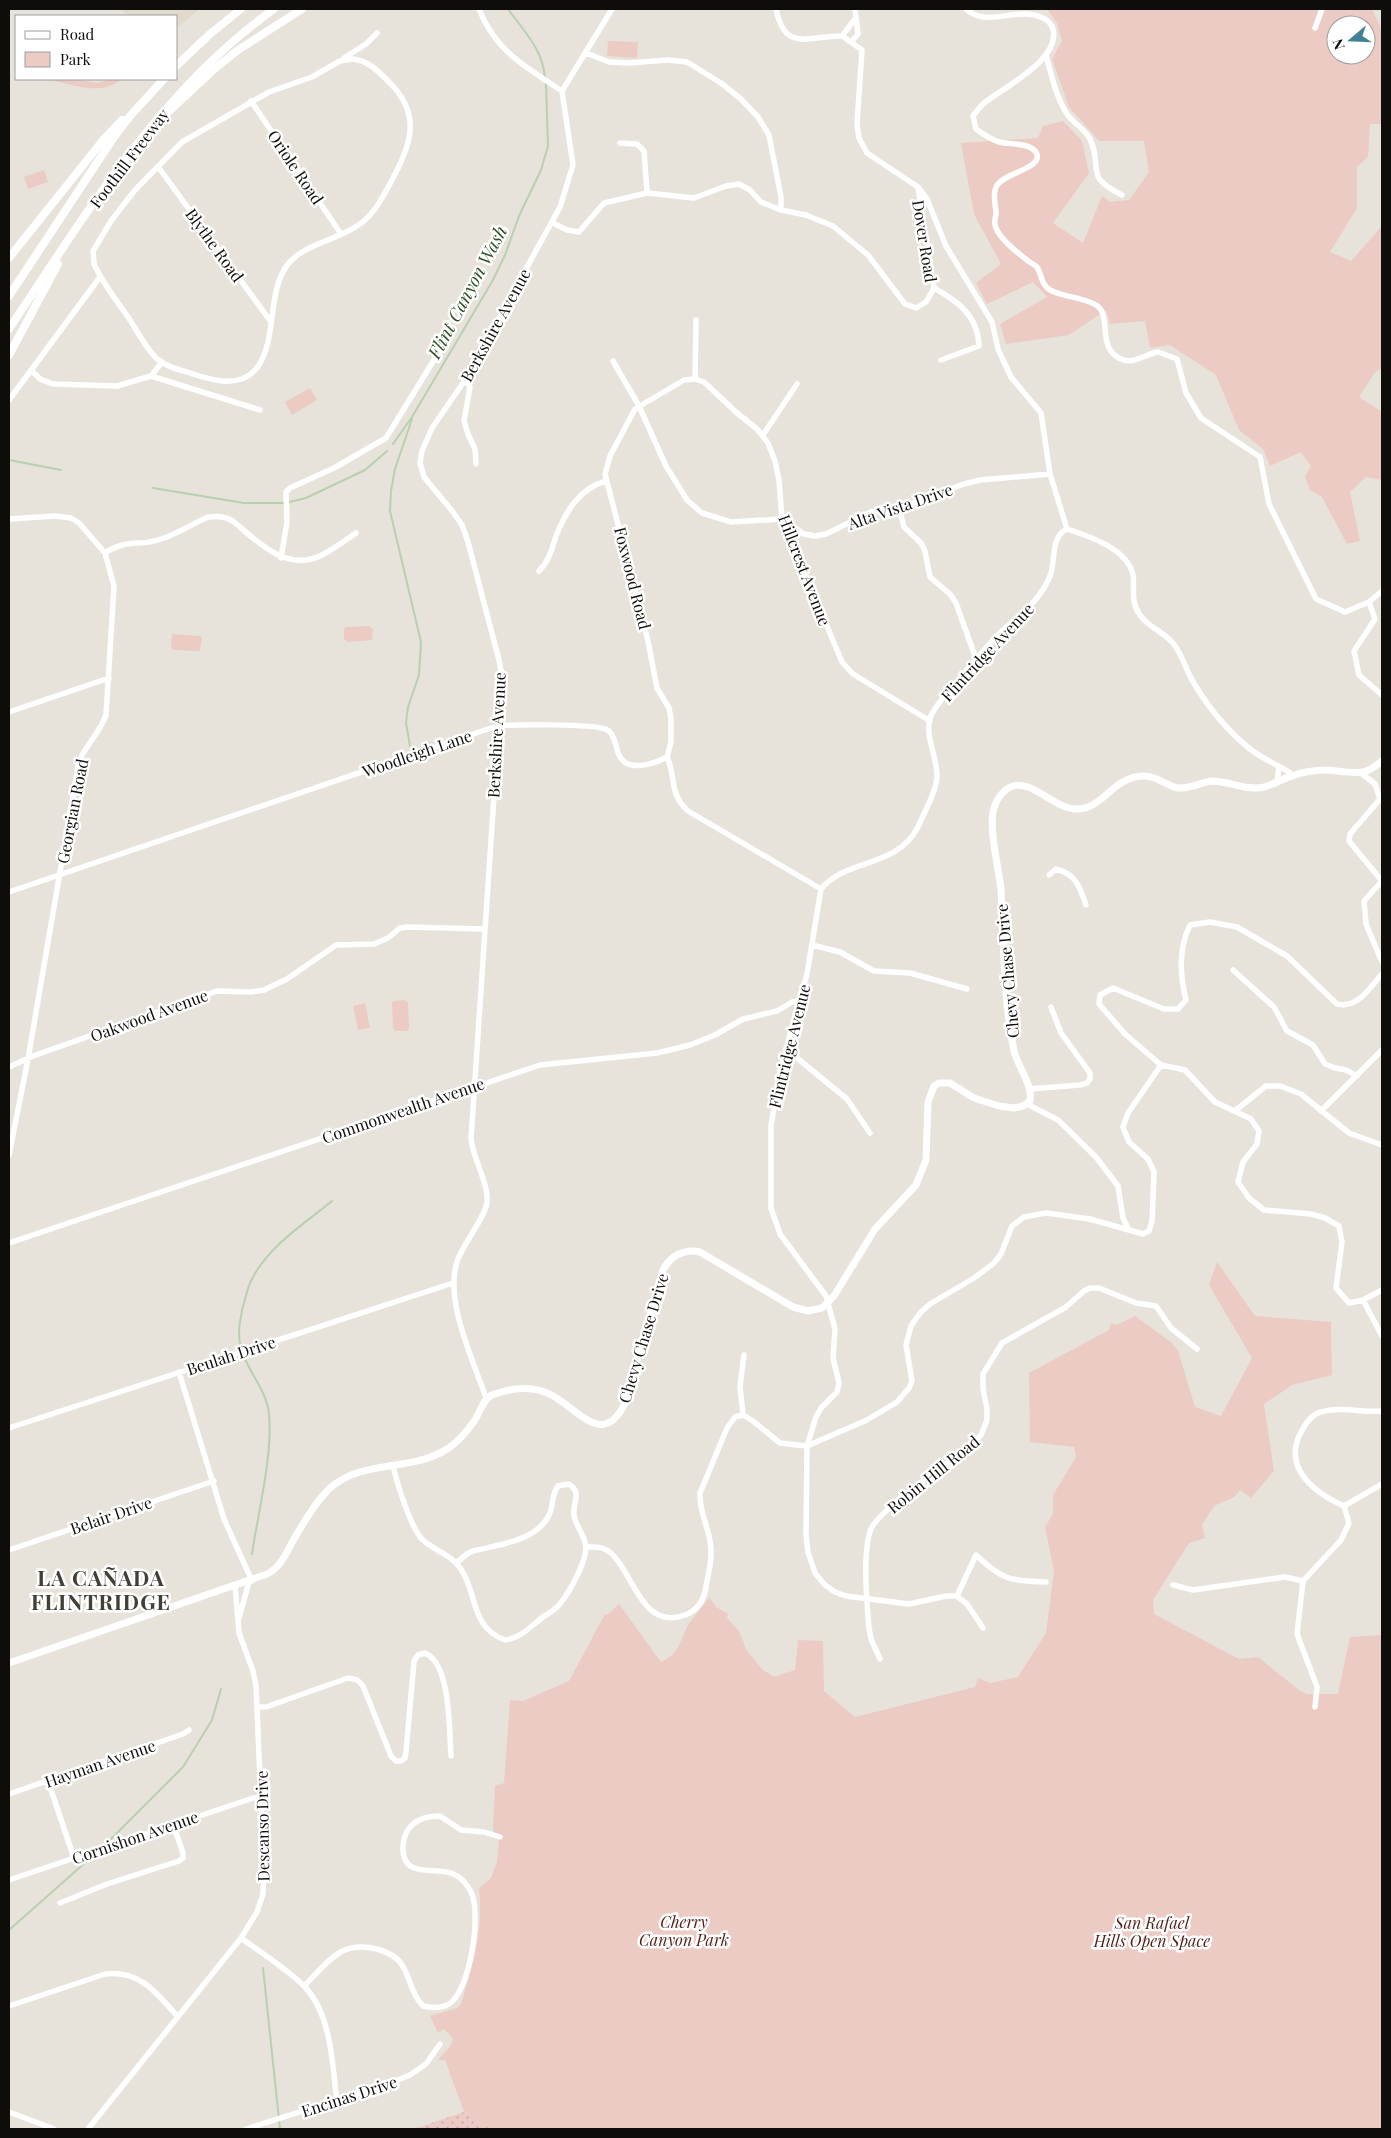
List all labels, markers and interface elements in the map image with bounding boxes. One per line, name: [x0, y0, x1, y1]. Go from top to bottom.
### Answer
legend: [15, 15, 178, 80]
north arrow: [1326, 15, 1376, 65]
text: Road: [60, 24, 94, 44]
text: N: [1328, 37, 1349, 52]
text: Park: [60, 49, 92, 69]
street label: Foothill Freeway: [85, 104, 173, 212]
street label: Oriole Road: [263, 126, 329, 208]
street label: Dover Road: [908, 198, 942, 284]
street label: Blythe Road: [181, 204, 249, 286]
water label: Flint Canyon Wash: [421, 221, 512, 364]
street label: Berkshire Avenue: [455, 265, 535, 385]
street label: Alta Vista Drive: [844, 478, 955, 534]
street label: Hillcrest Avenue: [774, 512, 836, 628]
street label: Foxwood Road: [610, 525, 656, 631]
street label: Flintridge Avenue: [936, 598, 1038, 706]
street label: Berkshire Avenue: [482, 672, 510, 798]
street label: Woodleigh Lane: [359, 724, 474, 782]
street label: Georgian Road: [52, 757, 92, 865]
street label: Chevy Chase Drive: [991, 903, 1023, 1039]
street label: Flintridge Avenue: [763, 982, 815, 1110]
street label: Oakwood Avenue: [87, 984, 211, 1046]
street label: Commonwealth Avenue: [319, 1072, 487, 1148]
street label: Chevy Chase Drive: [613, 1271, 673, 1405]
street label: Beulah Drive: [184, 1331, 278, 1379]
street label: Robin Hill Road: [883, 1430, 983, 1518]
street label: Belair Drive: [67, 1491, 155, 1539]
district label: LA CAÑADA FLINTRIDGE: [31, 1563, 171, 1615]
street label: Hayman Avenue: [42, 1734, 158, 1792]
street label: Descanso Drive: [251, 1770, 273, 1882]
street label: Cornishon Avenue: [69, 1806, 201, 1868]
park label: Cherry Canyon Park: [639, 1911, 729, 1950]
park label: San Rafael Hills Open Space: [1093, 1912, 1210, 1951]
street label: Encinas Drive: [298, 2071, 400, 2121]

